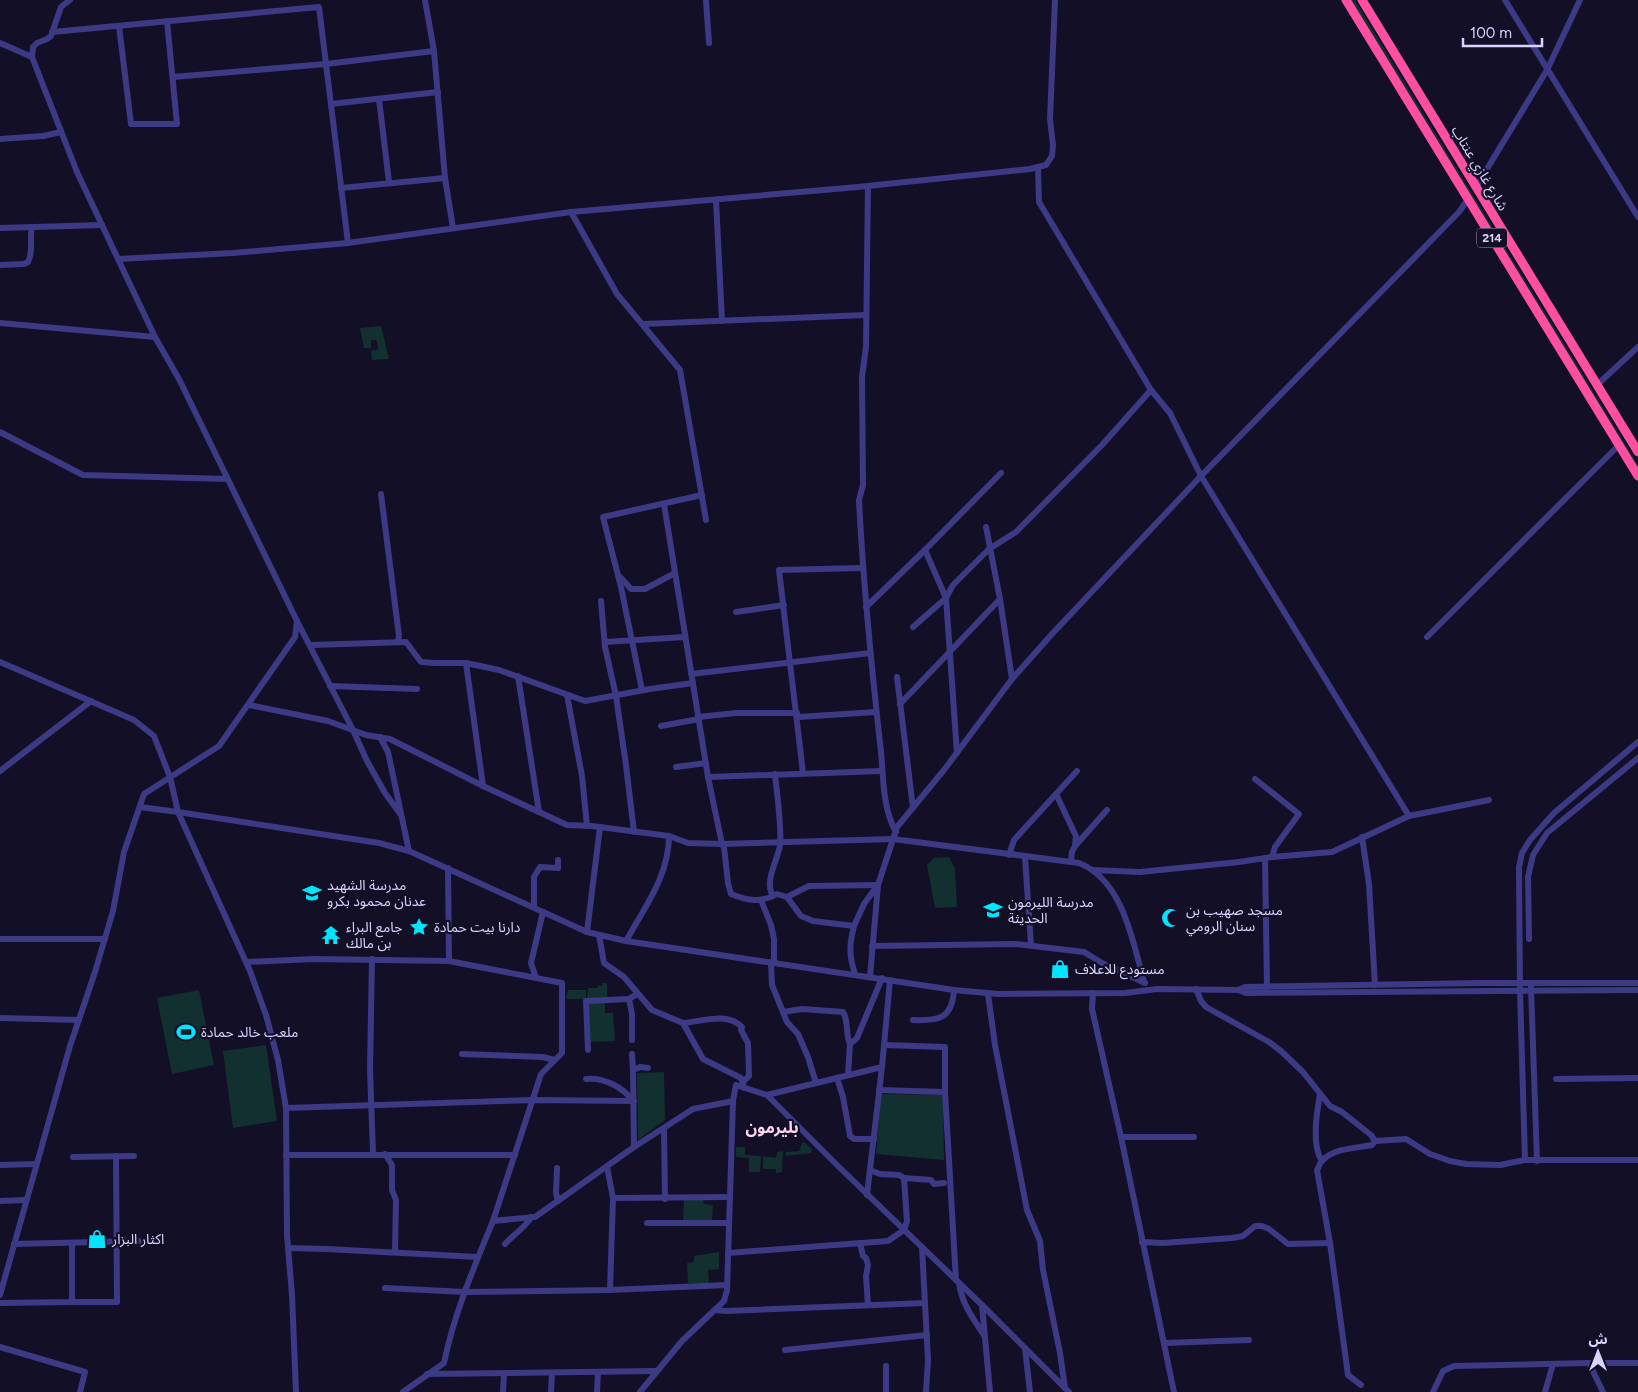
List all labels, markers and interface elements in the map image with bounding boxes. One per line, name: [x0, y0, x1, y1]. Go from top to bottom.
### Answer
scale bar: [1463, 15, 1542, 47]
text: 100 m: [1470, 24, 1512, 42]
street label: شارع غازي عنتاب: [1446, 123, 1512, 215]
road number: 214: [1477, 228, 1507, 248]
place label: مدرسة الشهيد عدنان محمود بكرو: [327, 877, 426, 910]
school or university icon: مدرسة الشهيد عدنان محمود بكرو: [301, 882, 323, 904]
place label: مدرسة الليرمون الحديثة: [1008, 894, 1094, 927]
school or university icon: مدرسة الليرمون الحديثة: [982, 899, 1004, 921]
place label: مسجد صهيب بن سنان الرومي: [1186, 902, 1283, 937]
mosque icon: مسجد صهيب بن سنان الرومي: [1160, 907, 1182, 929]
place icon: دارنا بيت حمادة: [408, 916, 430, 938]
place label: جامع البراء بن مالك: [346, 919, 403, 952]
place label: دارنا بيت حمادة: [434, 919, 521, 936]
temple icon: جامع البراء بن مالك: [320, 924, 342, 946]
shop icon: مستودع للاعلاف: [1049, 958, 1071, 980]
place label: مستودع للاعلاف: [1075, 961, 1165, 980]
sports icon: ملعب خالد حمادة: [175, 1021, 197, 1043]
place label: ملعب خالد حمادة: [201, 1024, 298, 1041]
district label: بليرمون: [745, 1118, 799, 1137]
shop icon: اكثار البزار: [86, 1228, 108, 1250]
place label: اكثار البزار: [111, 1231, 164, 1248]
north arrow: [1573, 1327, 1623, 1377]
text: ش: [1588, 1331, 1608, 1348]

